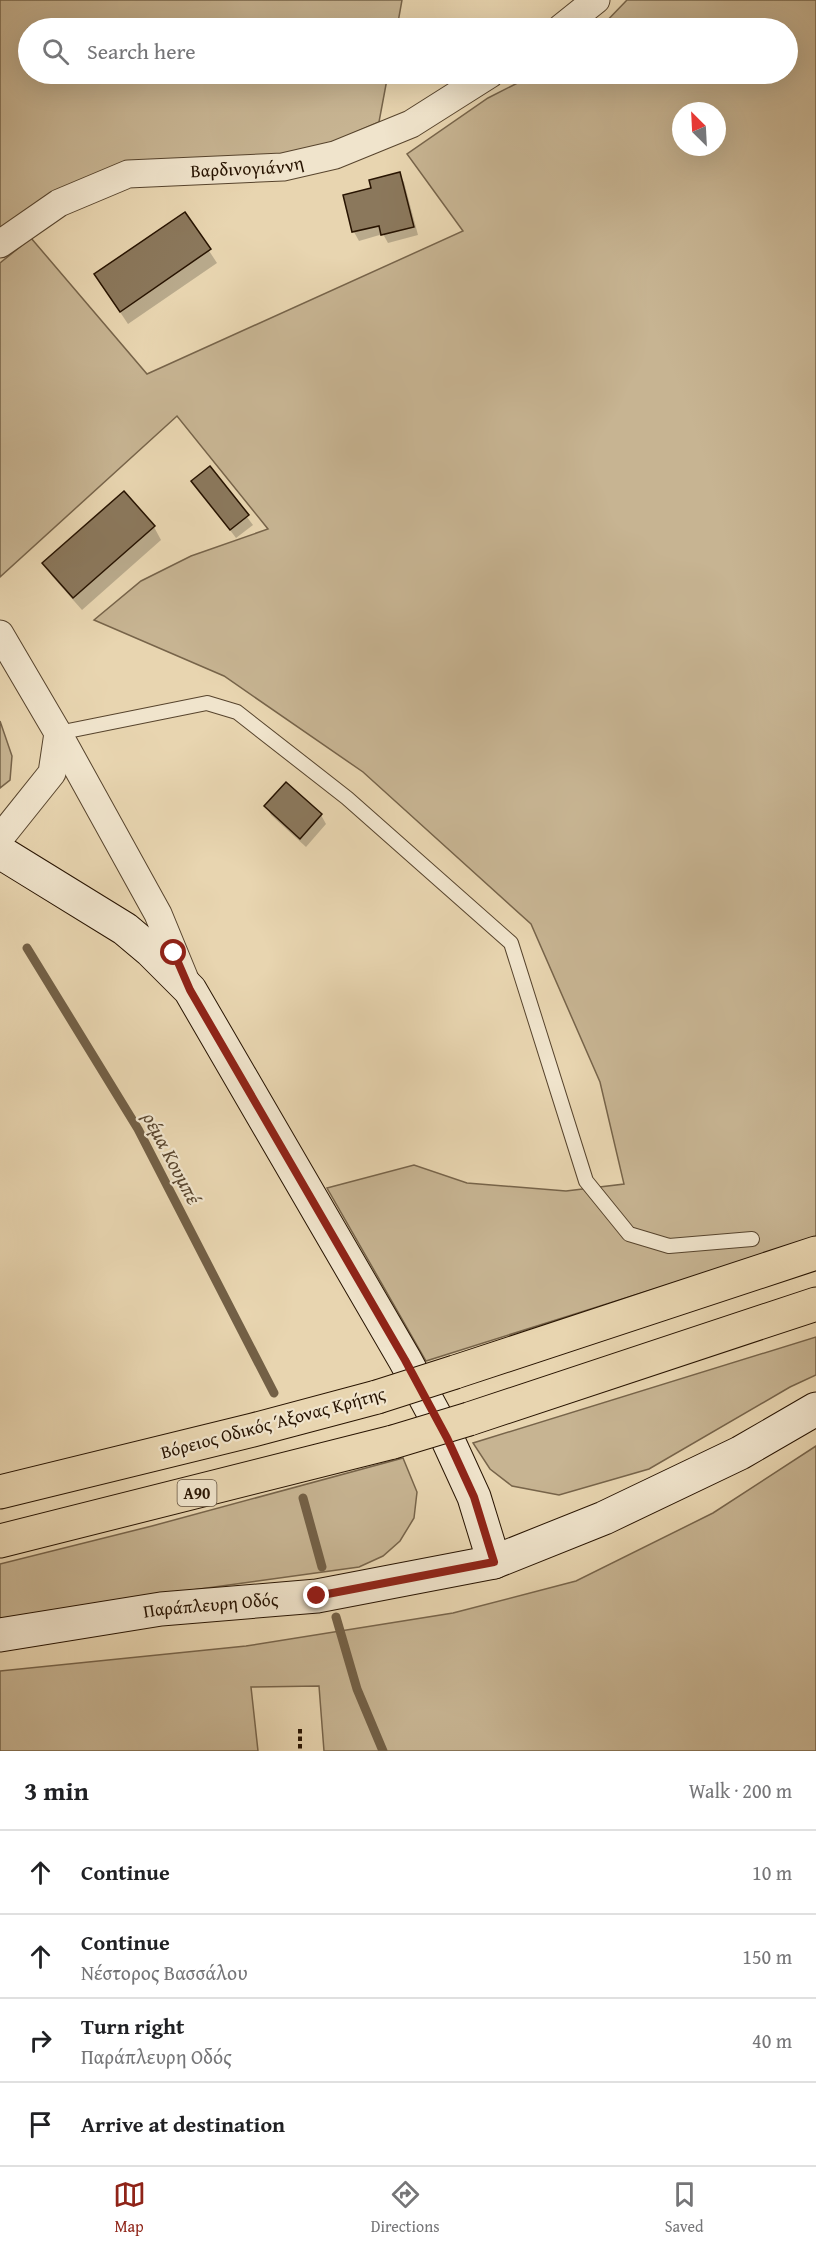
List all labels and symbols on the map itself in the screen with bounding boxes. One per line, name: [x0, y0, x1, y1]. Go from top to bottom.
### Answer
north arrow: [672, 102, 726, 156]
street label: Βαρδινογιάννη: [190, 149, 306, 184]
route start: [160, 939, 186, 965]
water label: ρέμα Κουμπέ: [136, 1106, 209, 1210]
street label: Βόρειος Οδικός Άξονας Κρήτης: [157, 1379, 389, 1466]
road number: Α90: [178, 1480, 216, 1506]
route end: [303, 1582, 329, 1608]
street label: Παράπλευρη Οδός: [141, 1585, 280, 1625]

